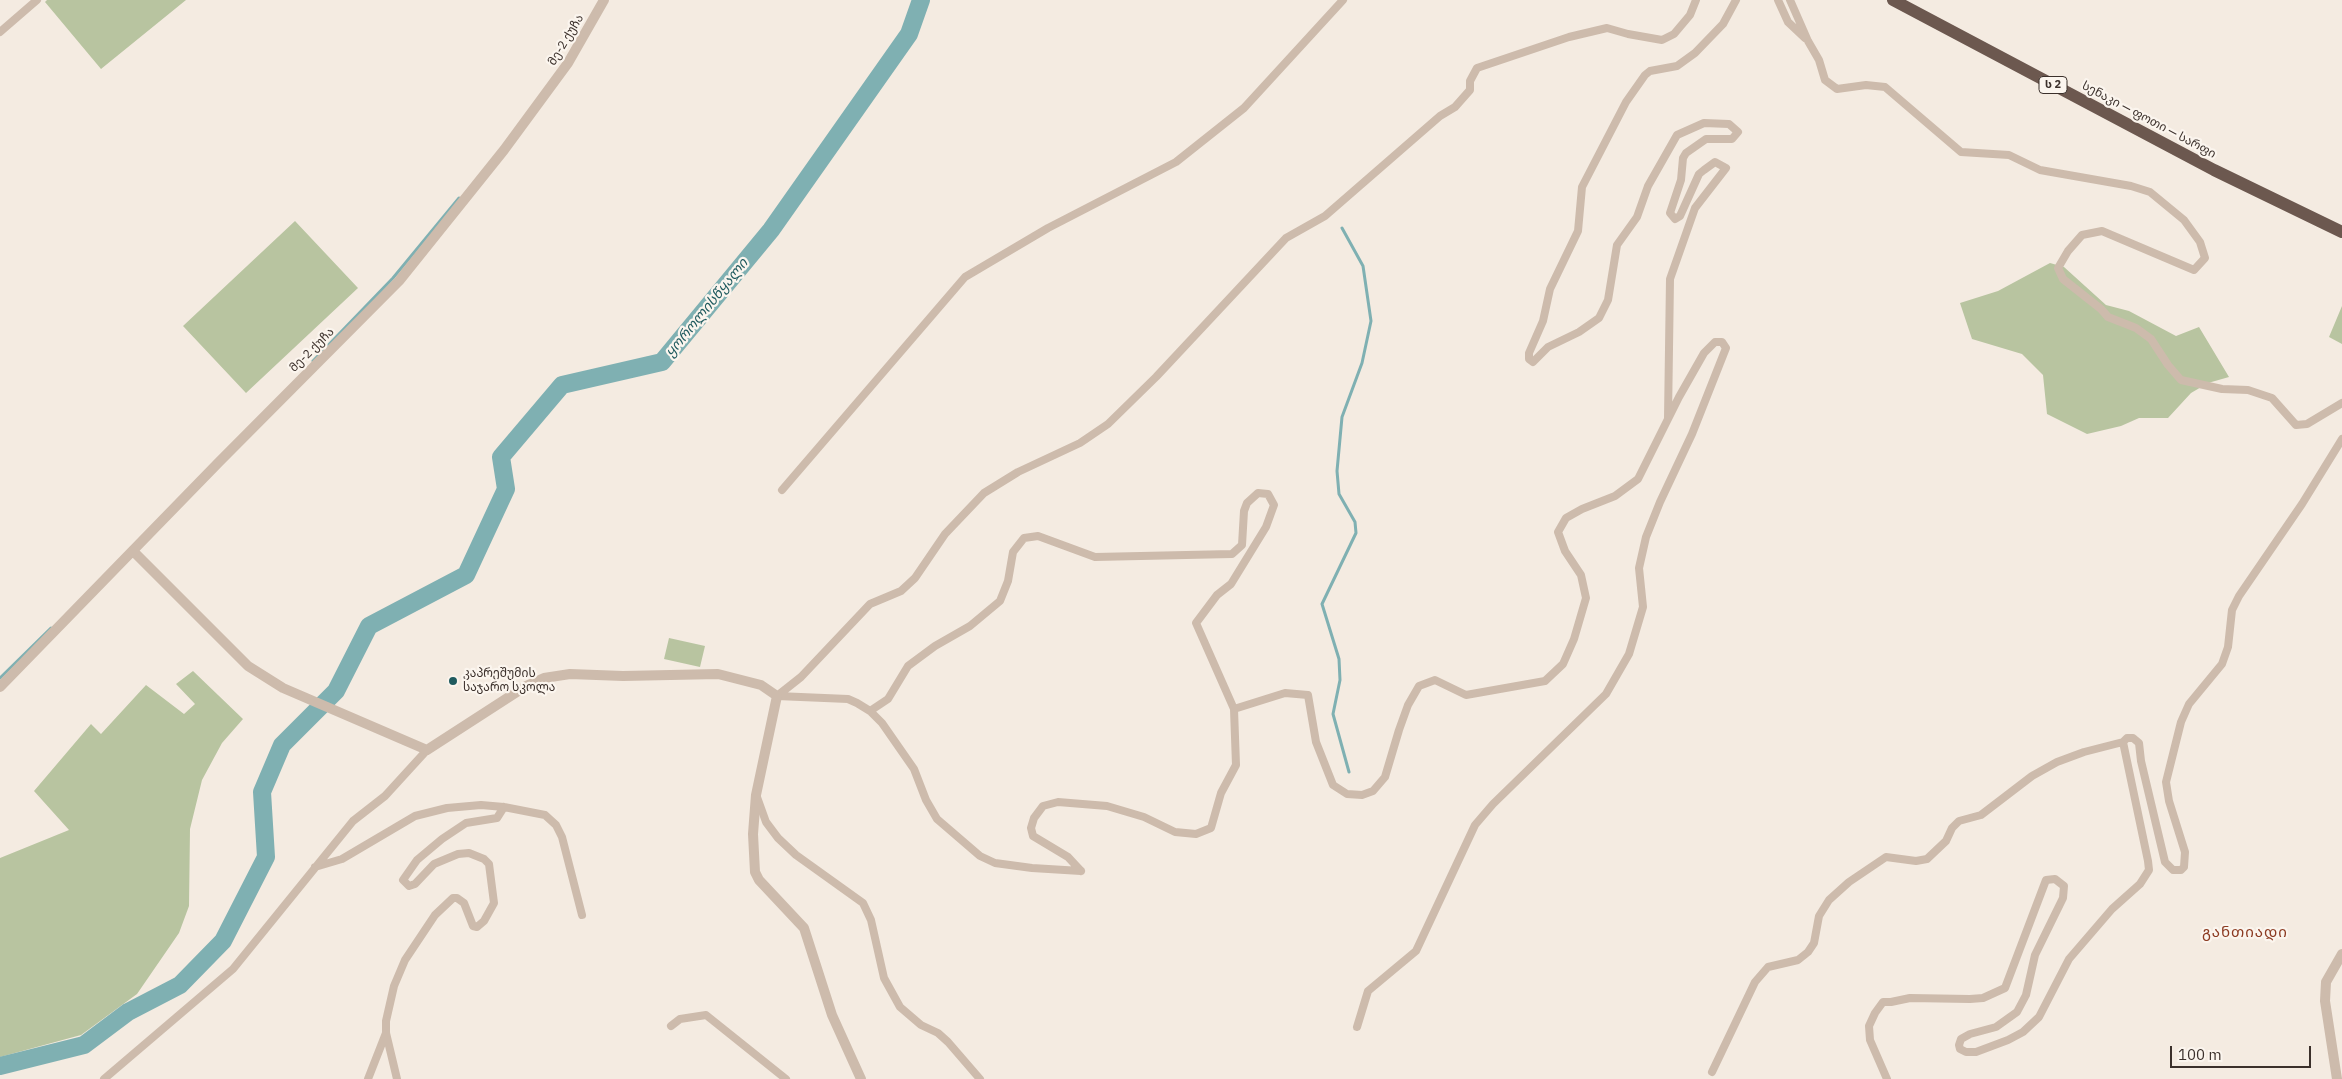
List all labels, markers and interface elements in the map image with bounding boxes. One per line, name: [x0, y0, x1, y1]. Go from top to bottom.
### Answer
street label: მე-2 ქუჩა: [545, 12, 587, 68]
road number: ს 2: [2039, 76, 2067, 94]
street label: სენაკი — ფოთი — სარფი: [2080, 79, 2218, 161]
water label: ყოროლისწყალი: [662, 255, 752, 361]
street label: მე-2 ქუჩა: [287, 325, 337, 375]
place label: კაპრეშუმის საჯარო სკოლა: [463, 667, 555, 695]
marker: კაპრეშუმის საჯარო სკოლა: [447, 675, 459, 687]
district label: განთიადი: [2201, 924, 2289, 942]
scale bar: [2172, 1036, 2313, 1068]
text: 100 m: [2178, 1045, 2222, 1064]

